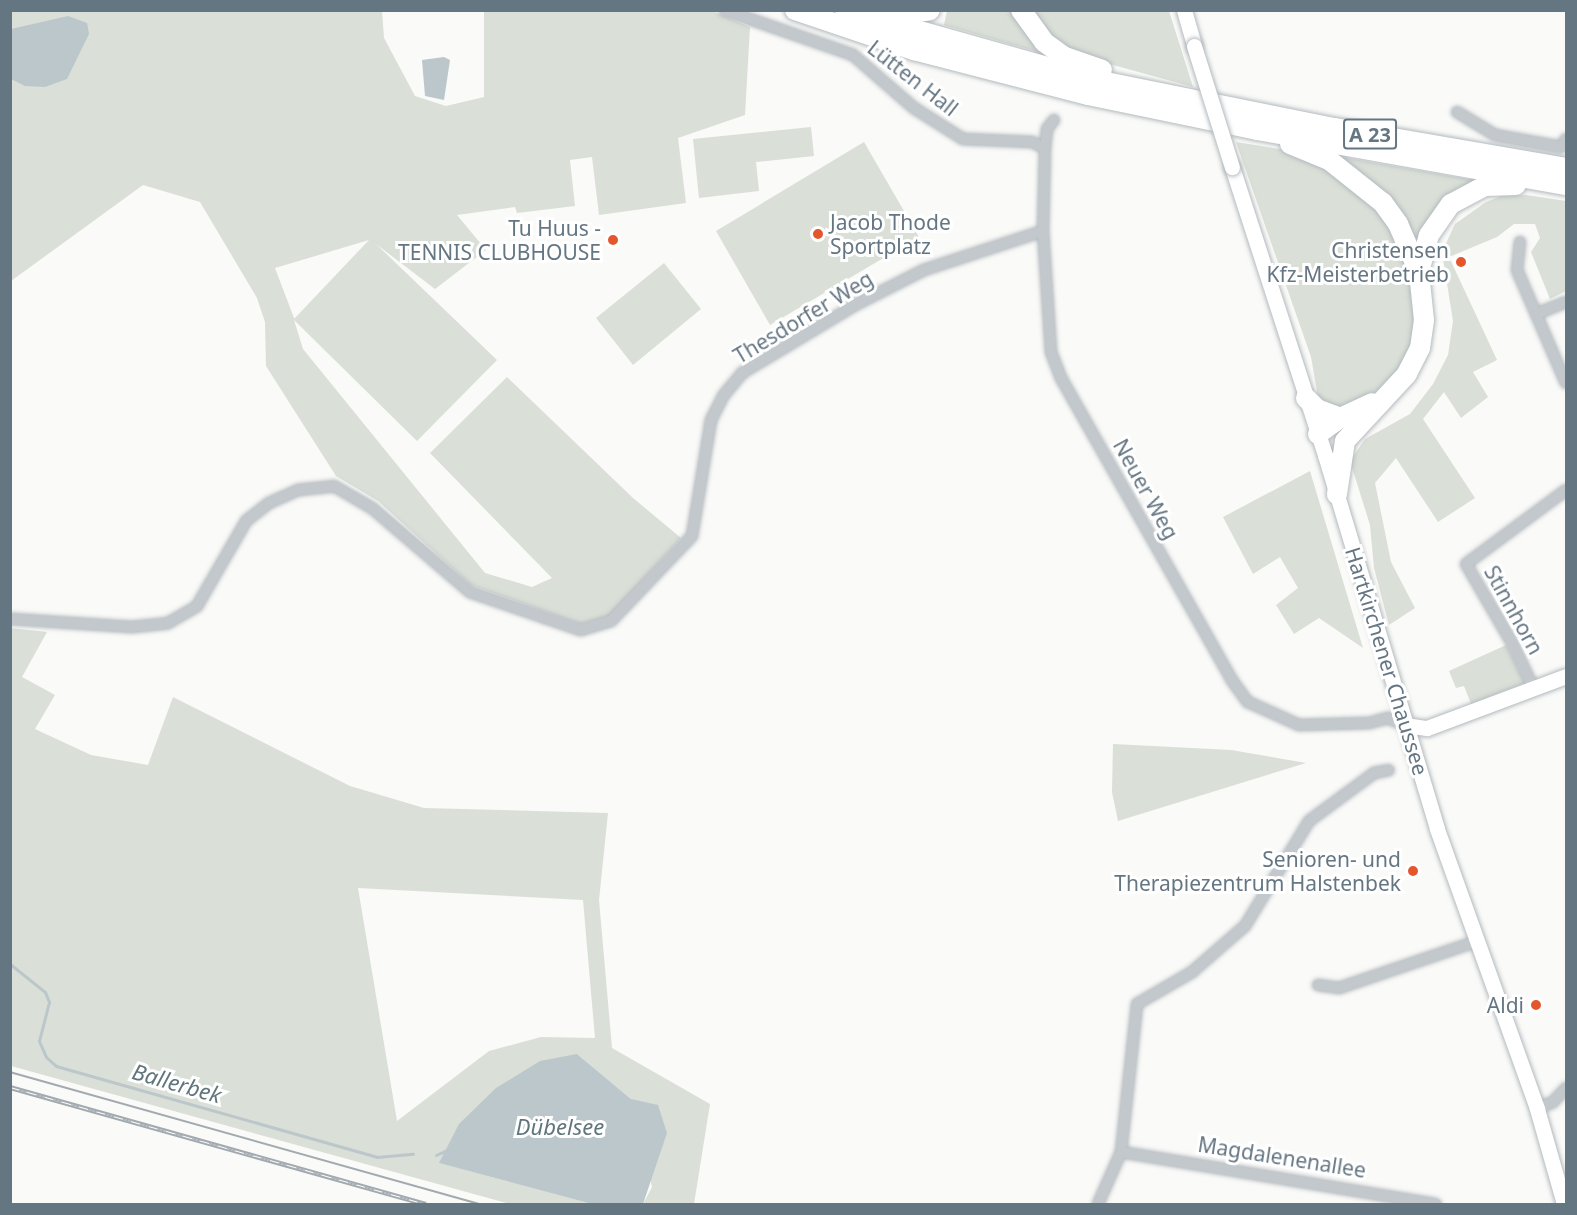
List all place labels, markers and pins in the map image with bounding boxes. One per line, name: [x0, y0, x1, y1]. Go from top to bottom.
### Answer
place label: Jacob Thode Sportplatz: [830, 209, 951, 259]
place label: Tu Huus - TENNIS CLUBHOUSE: [398, 215, 601, 265]
marker: Jacob Thode Sportplatz: [811, 227, 825, 241]
marker: Tu Huus - TENNIS CLUBHOUSE: [606, 233, 620, 247]
place label: Christensen Kfz-Meisterbetrieb: [1266, 237, 1449, 287]
marker: Christensen Kfz-Meisterbetrieb: [1454, 255, 1468, 269]
place label: Senioren- und Therapiezentrum Halstenbek: [1114, 846, 1401, 896]
marker: Senioren- und Therapiezentrum Halstenbek: [1406, 864, 1420, 878]
place label: Aldi: [1487, 992, 1524, 1018]
marker: Aldi: [1529, 998, 1543, 1012]

